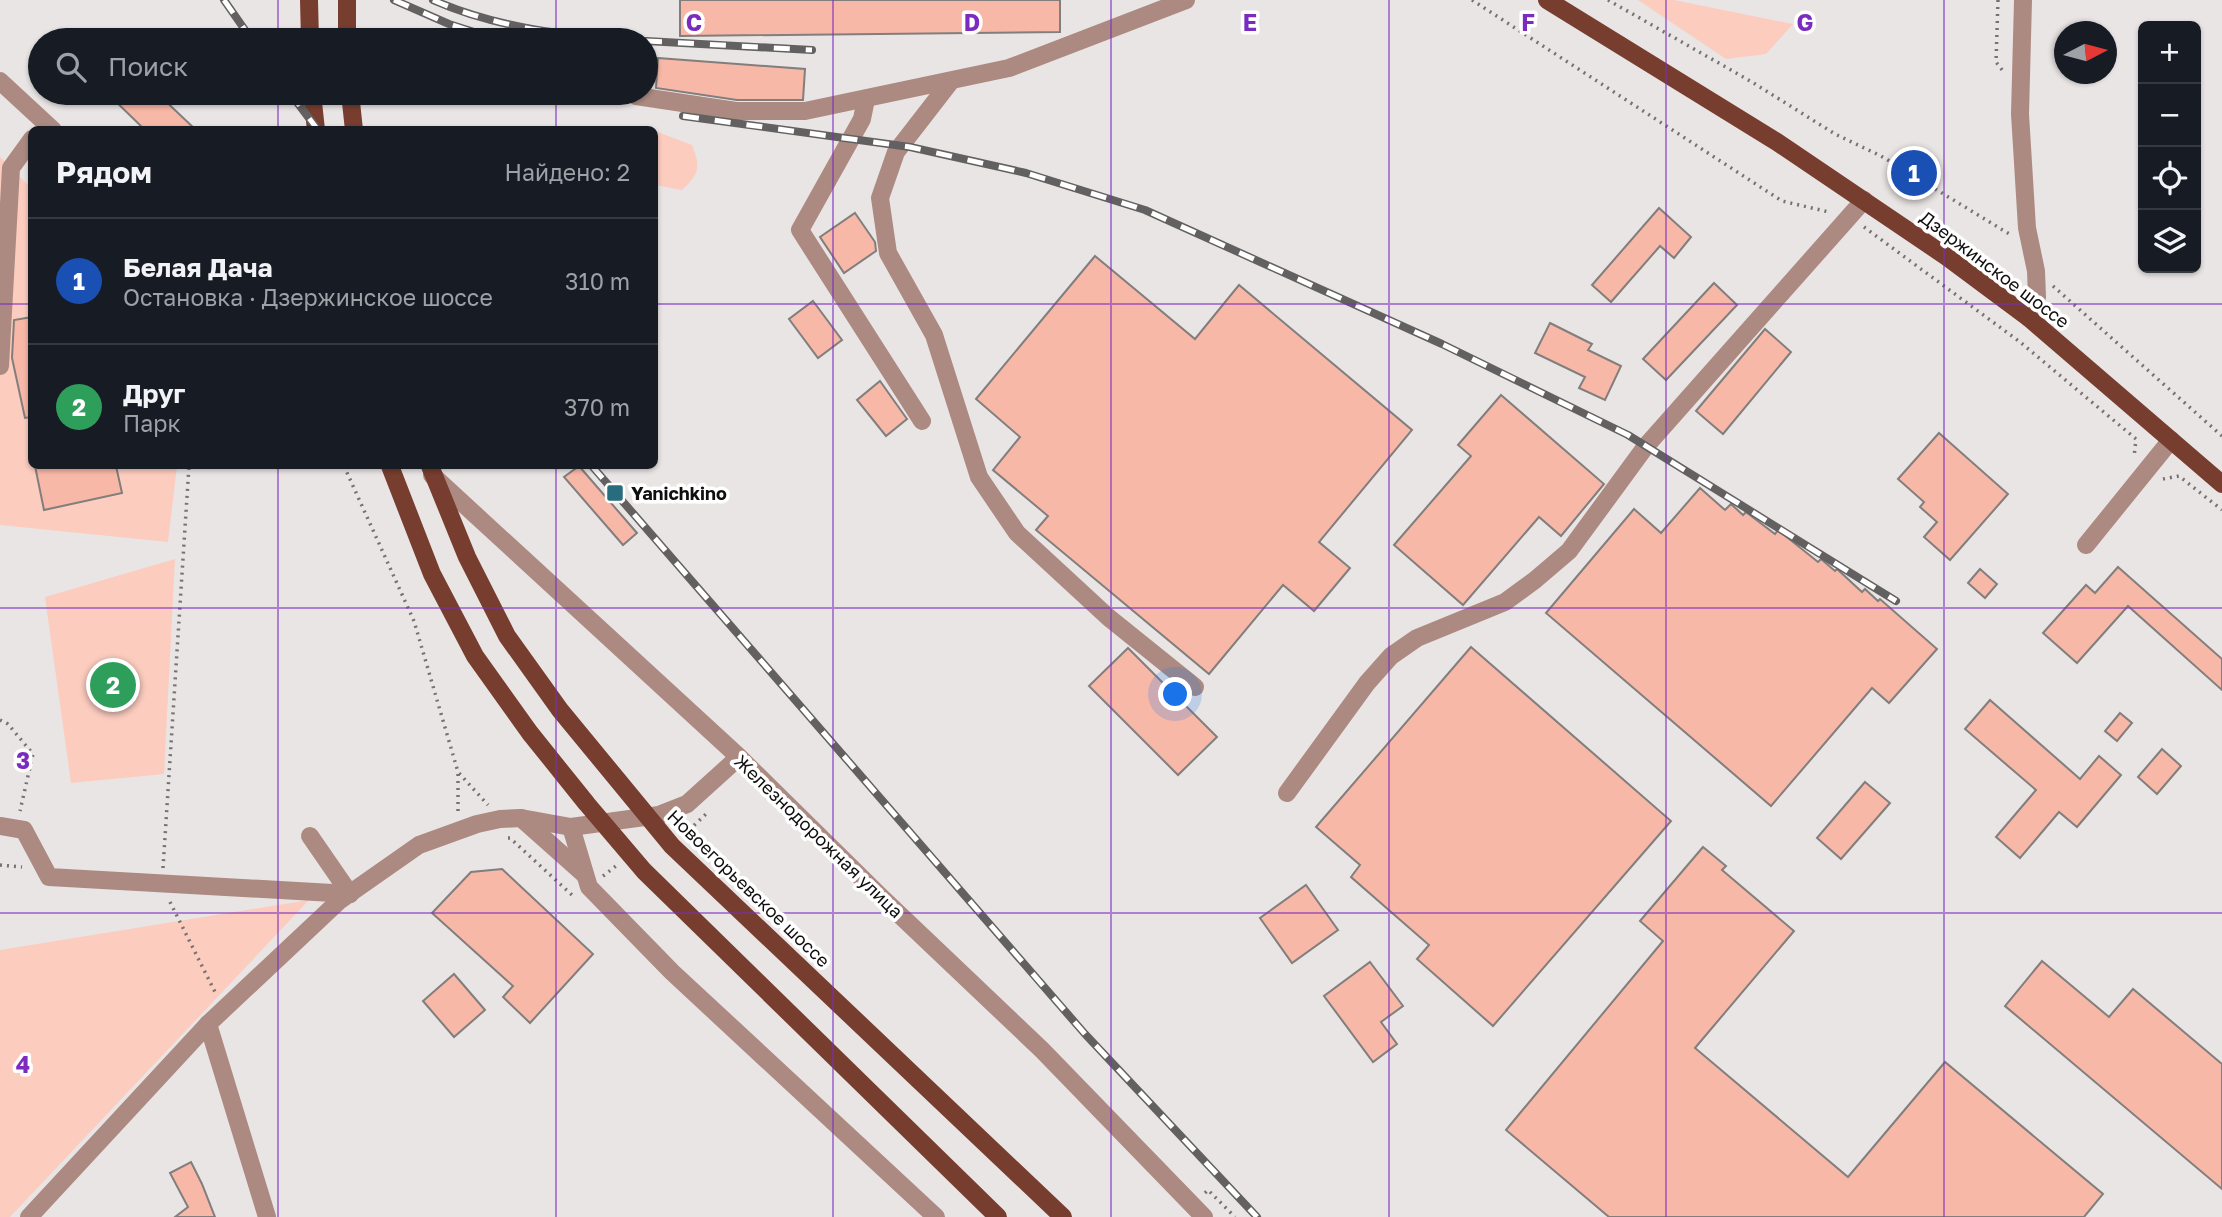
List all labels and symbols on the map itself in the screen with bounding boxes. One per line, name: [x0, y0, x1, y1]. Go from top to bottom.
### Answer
text: C: [686, 8, 702, 36]
text: D: [964, 8, 980, 36]
text: E: [1243, 8, 1257, 36]
text: F: [1521, 8, 1535, 36]
text: G: [1797, 8, 1813, 36]
north arrow: [2054, 21, 2117, 84]
pin: 1: [1891, 147, 1937, 199]
street label: Дзержинское шоссе: [1916, 206, 2074, 332]
place label: Yanichkino: [631, 482, 727, 504]
marker: Yanichkino: [605, 483, 625, 503]
pin: 2: [90, 659, 136, 711]
your location: [1158, 677, 1192, 711]
text: 3: [16, 746, 30, 774]
street label: Железнодорожная улица: [730, 750, 908, 922]
street label: Новоегорьевское шоссе: [663, 805, 835, 971]
text: 4: [16, 1050, 30, 1078]

